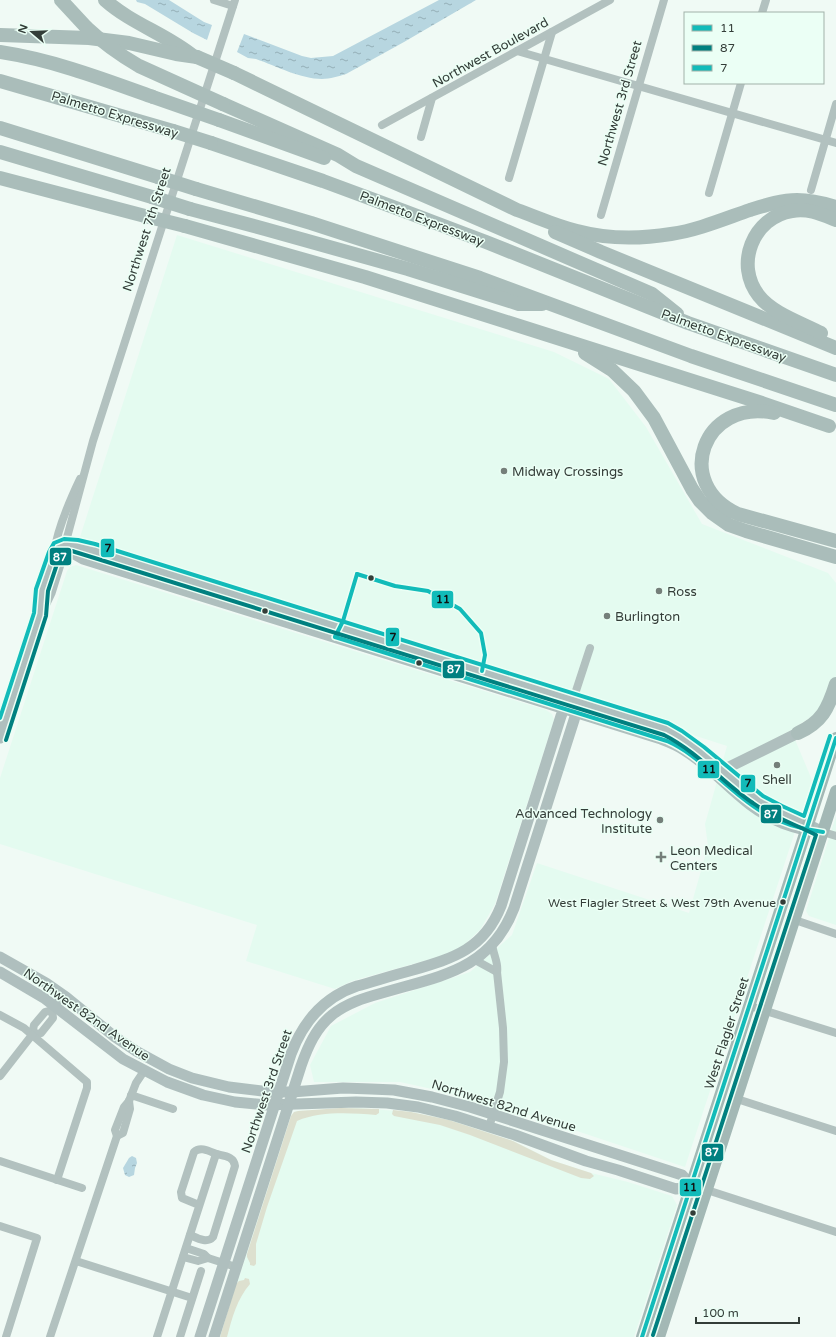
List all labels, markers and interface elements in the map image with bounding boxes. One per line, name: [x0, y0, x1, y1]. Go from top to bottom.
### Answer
north arrow: [12, 12, 52, 52]
legend: [684, 12, 824, 84]
street label: Northwest Boulevard: [430, 14, 551, 91]
text: 11: [720, 21, 735, 35]
text: N: [15, 23, 31, 35]
street label: Northwest 3rd Street: [594, 39, 646, 168]
text: 87: [720, 41, 735, 55]
text: 7: [720, 61, 728, 75]
street label: Palmetto Expressway: [49, 88, 180, 142]
street label: Northwest 7th Street: [119, 165, 175, 293]
street label: Palmetto Expressway: [357, 188, 486, 250]
street label: Palmetto Expressway: [659, 306, 788, 366]
place label: Midway Crossings: [512, 464, 623, 480]
marker: Midway Crossings: [499, 466, 509, 476]
line badge: 7: [100, 538, 115, 558]
text: 7: [105, 542, 112, 555]
line badge: 87: [49, 547, 72, 566]
text: 87: [53, 551, 67, 564]
unlabelled marker: [366, 573, 376, 583]
place label: Ross: [667, 584, 697, 600]
marker: Ross: [654, 586, 664, 596]
line badge: 11: [431, 590, 454, 609]
text: 11: [436, 593, 450, 606]
unlabelled marker: [260, 606, 270, 616]
place label: Burlington: [615, 609, 680, 625]
marker: Burlington: [602, 611, 612, 621]
line badge: 7: [385, 627, 400, 647]
text: 7: [390, 631, 397, 644]
unlabelled marker: [414, 658, 424, 668]
line badge: 87: [442, 660, 465, 679]
text: 87: [447, 663, 461, 676]
line badge: 11: [697, 760, 720, 779]
marker: Shell: [772, 760, 782, 770]
text: 11: [702, 763, 716, 776]
place label: Shell: [762, 772, 792, 788]
line badge: 7: [740, 774, 756, 793]
text: 7: [745, 777, 752, 790]
line badge: 87: [760, 804, 782, 824]
place label: Advanced Technology Institute: [515, 806, 652, 837]
text: 87: [764, 808, 778, 821]
marker: Advanced Technology Institute: [655, 815, 665, 825]
place label: Leon Medical Centers: [670, 843, 753, 874]
marker: Leon Medical Centers: [655, 851, 667, 863]
place label: West Flagler Street & West 79th Avenue: [548, 896, 776, 910]
marker: West Flagler Street & West 79th Avenue: [778, 897, 788, 907]
street label: Northwest 82nd Avenue: [20, 965, 153, 1064]
street label: West Flagler Street: [701, 975, 753, 1091]
street label: Northwest 3rd Street: [238, 1027, 296, 1155]
street label: Northwest 82nd Avenue: [429, 1076, 578, 1136]
line badge: 87: [701, 1143, 724, 1162]
text: 87: [705, 1146, 719, 1159]
line badge: 11: [679, 1178, 702, 1197]
text: 11: [683, 1181, 697, 1194]
unlabelled marker: [688, 1208, 698, 1218]
scale bar: [696, 1299, 799, 1325]
text: 100 m: [702, 1306, 739, 1320]

